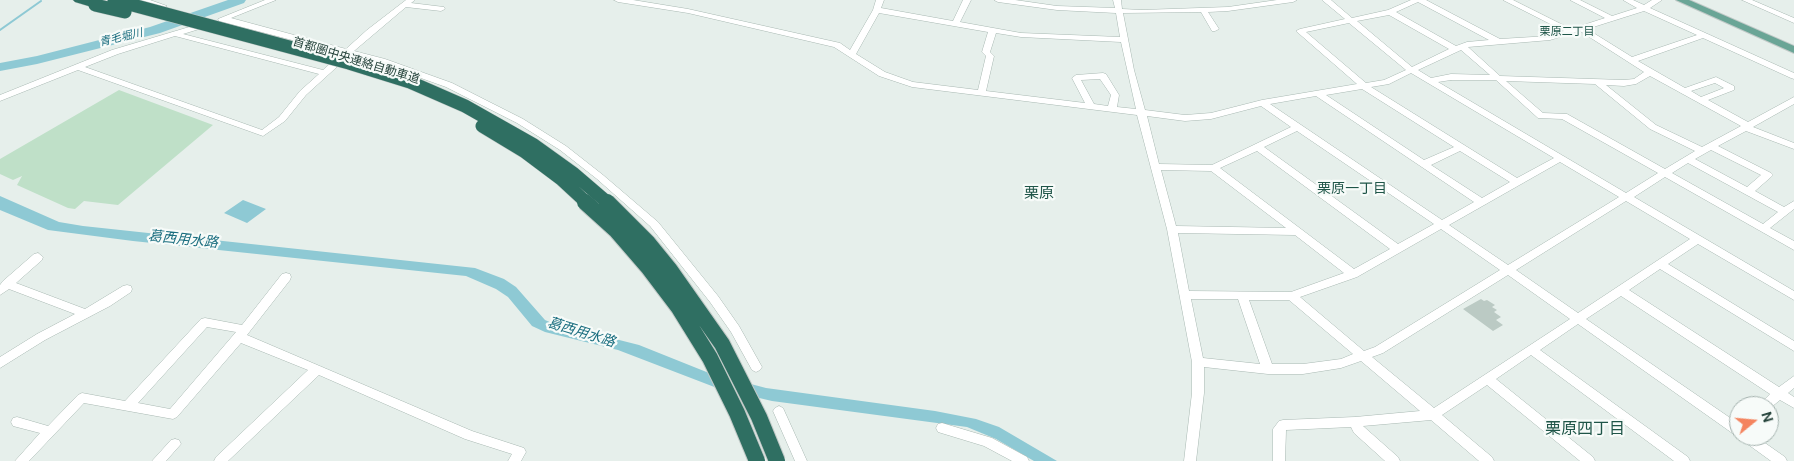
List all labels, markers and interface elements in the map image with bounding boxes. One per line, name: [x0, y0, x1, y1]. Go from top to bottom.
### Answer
district label: 栗原二丁目: [1540, 25, 1594, 39]
water label: 青毛堀川: [98, 27, 144, 49]
street label: 首都圏中央連絡自動車道: [291, 35, 421, 87]
district label: 栗原一丁目: [1317, 181, 1387, 197]
district label: 栗原: [1024, 185, 1054, 203]
water label: 葛西用水路: [147, 228, 219, 252]
water label: 葛西用水路: [545, 315, 617, 351]
north arrow: [1729, 396, 1779, 446]
text: N: [1757, 409, 1777, 424]
district label: 栗原四丁目: [1545, 420, 1625, 440]

